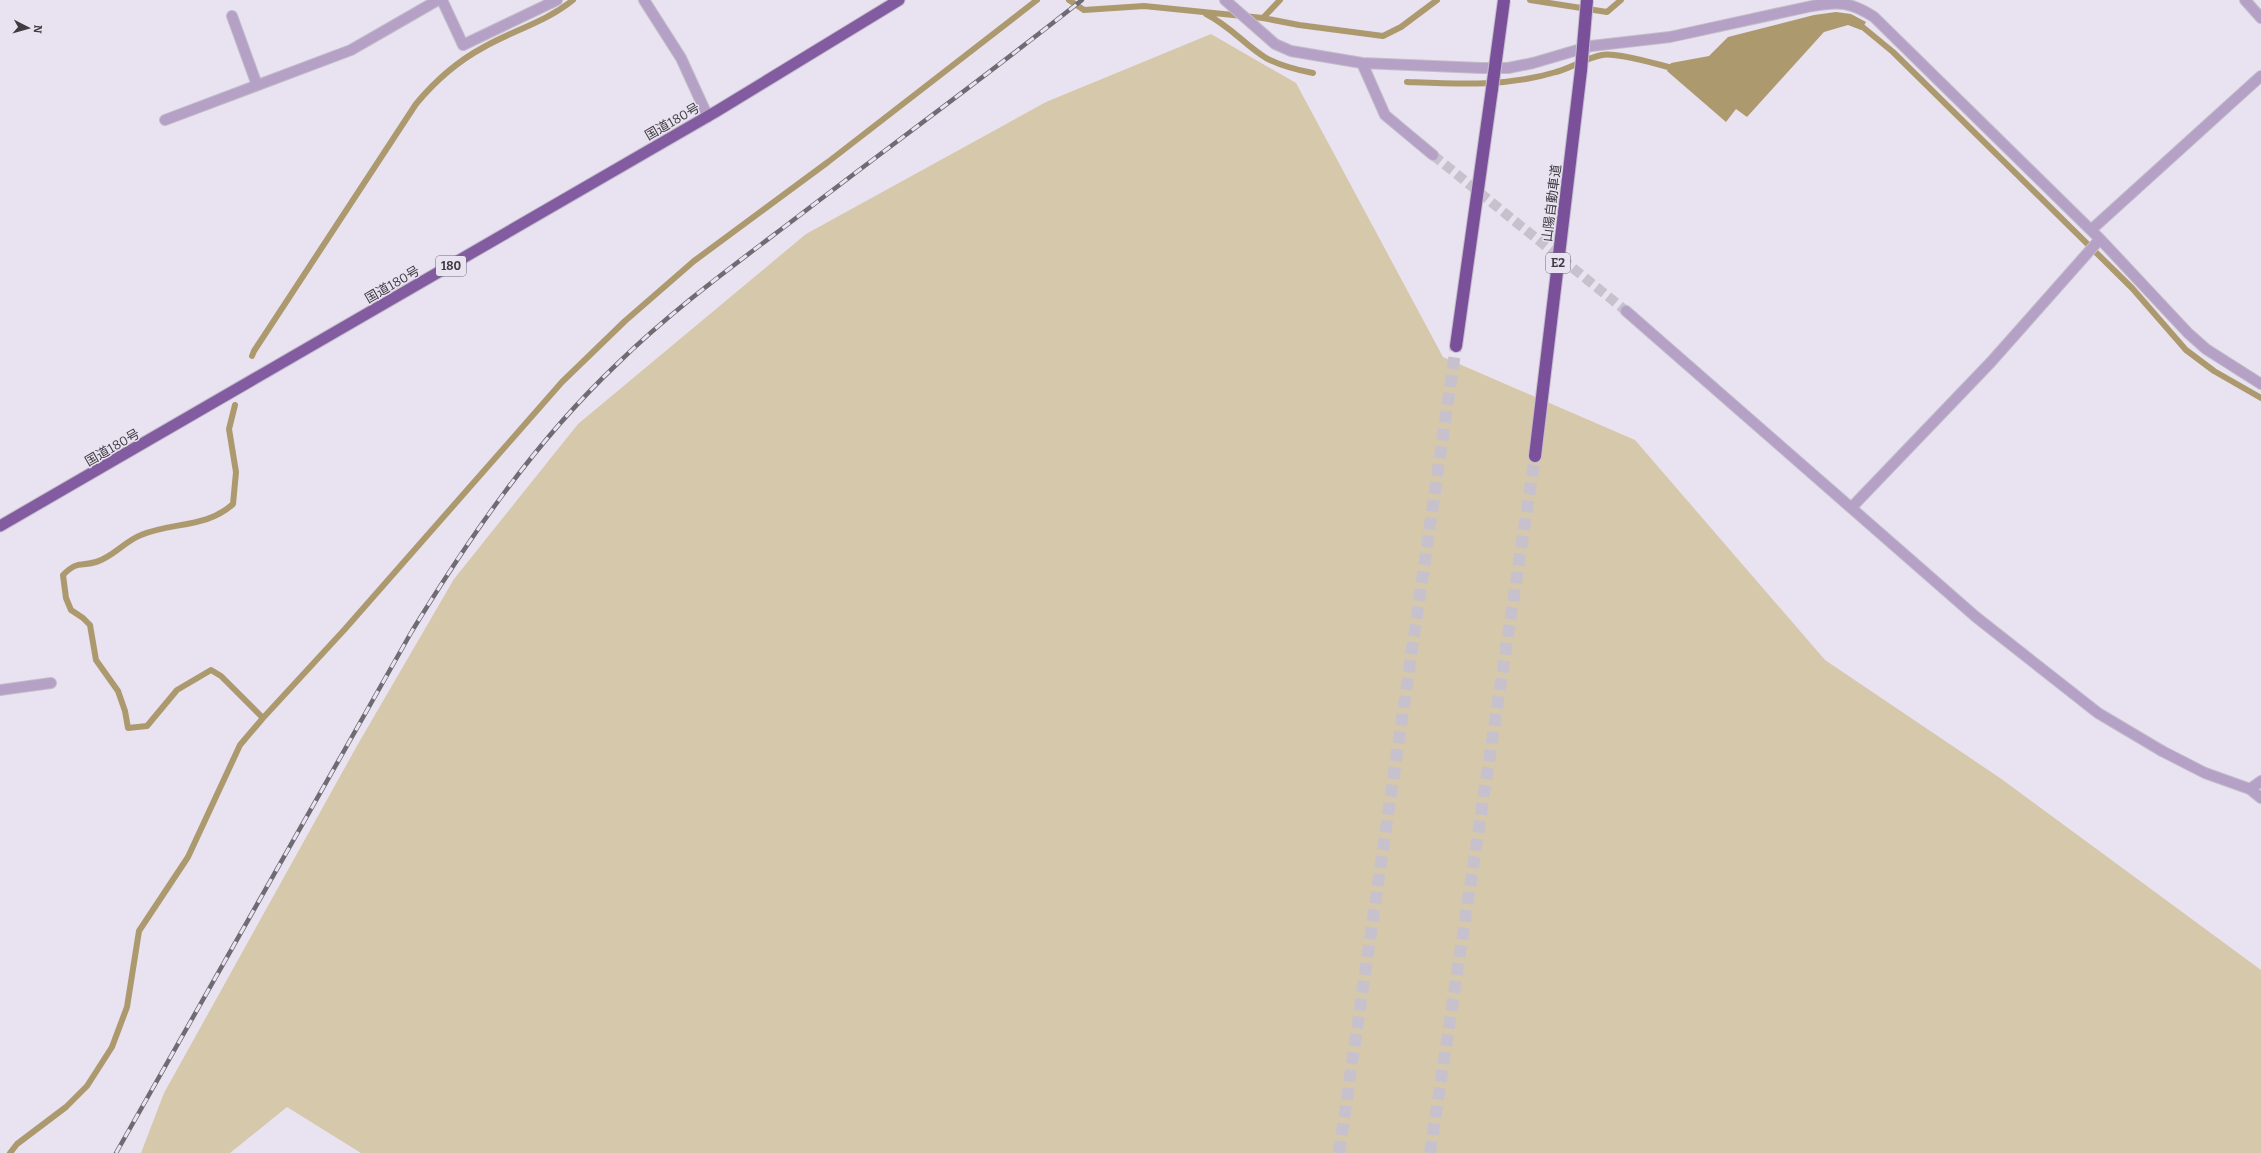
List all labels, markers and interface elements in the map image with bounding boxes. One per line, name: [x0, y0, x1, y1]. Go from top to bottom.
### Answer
north arrow: [8, 8, 48, 48]
text: N: [30, 24, 44, 34]
street label: 国道180号: [642, 100, 702, 143]
street label: 山陽自動車道: [1539, 163, 1564, 243]
road number: E2: [1546, 253, 1570, 273]
road number: 180: [436, 256, 466, 276]
street label: 国道180号: [362, 263, 422, 306]
street label: 国道180号: [82, 426, 142, 469]

